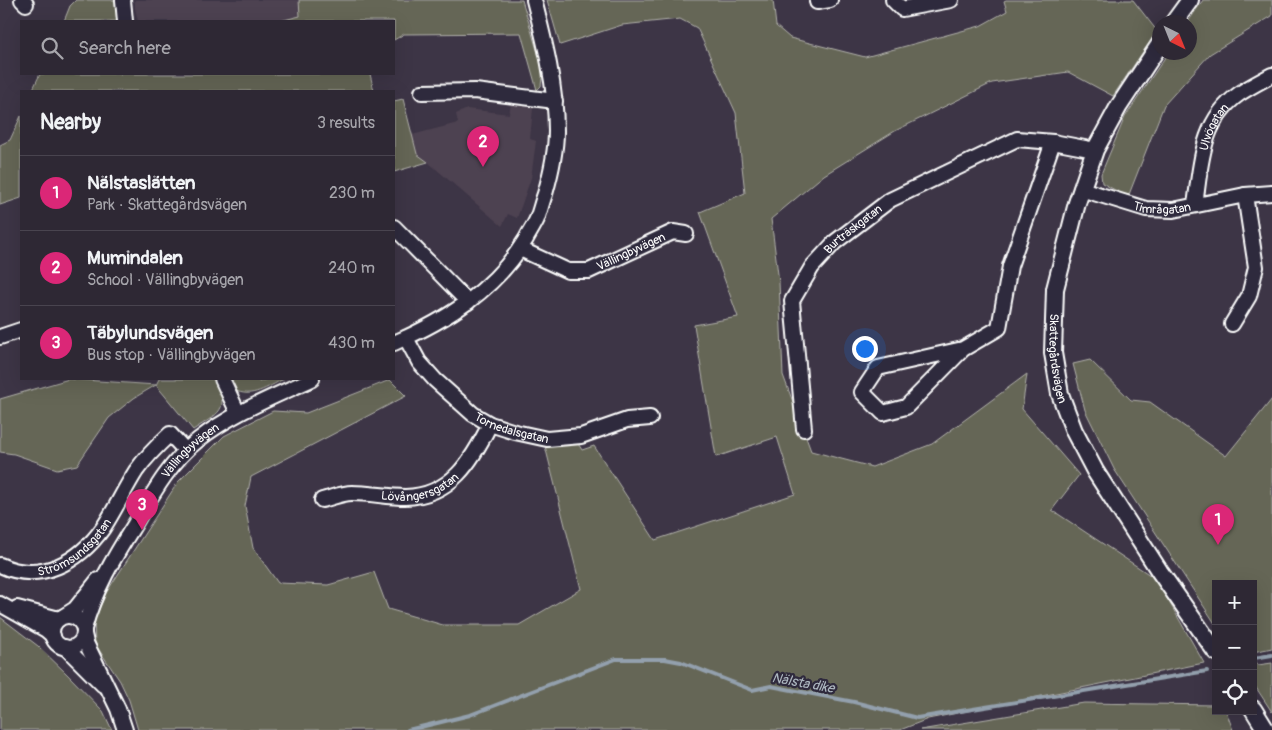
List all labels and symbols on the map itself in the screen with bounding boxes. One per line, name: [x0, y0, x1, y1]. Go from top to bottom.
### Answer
north arrow: [1152, 15, 1197, 60]
street label: Ulvögatan: [1196, 100, 1232, 152]
pin: 2: [467, 126, 499, 167]
street label: Timrågatan: [1131, 198, 1192, 218]
street label: Burträskgatan: [821, 201, 885, 257]
street label: Vällingbyvägen: [594, 229, 668, 274]
street label: Skattegårdsvägen: [1046, 314, 1070, 405]
your location: [852, 336, 878, 362]
street label: Tornedalsgatan: [472, 409, 550, 447]
street label: Vällingbyvägen: [158, 420, 222, 481]
street label: Lövångersgatan: [380, 469, 462, 505]
pin: 3: [126, 489, 158, 530]
pin: 1: [1202, 504, 1234, 545]
street label: Strömsundsgatan: [36, 516, 115, 579]
water label: Nälsta dike: [771, 669, 838, 697]

